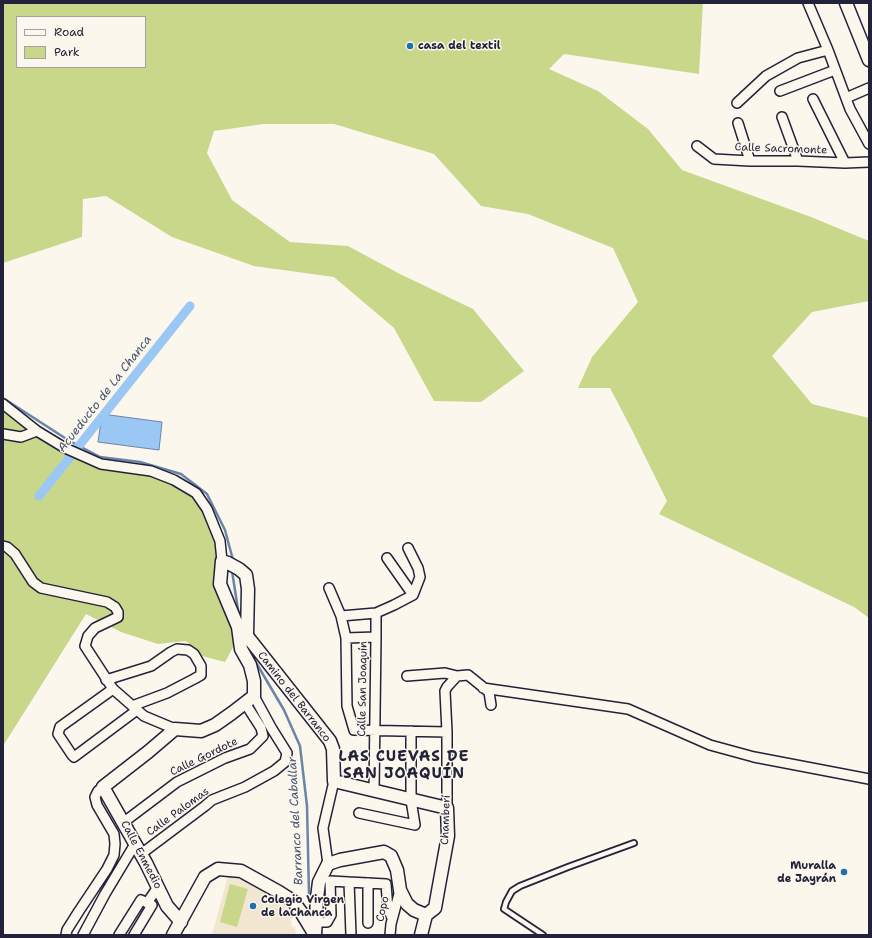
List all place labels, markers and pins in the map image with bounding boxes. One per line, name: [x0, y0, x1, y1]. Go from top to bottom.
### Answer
place label: casa del textil: [418, 39, 501, 53]
marker: casa del textil: [405, 41, 415, 51]
place label: Muralla de Jayrán: [777, 859, 836, 885]
marker: Muralla de Jayrán: [839, 867, 849, 877]
place label: Colegio Virgen de laChanca: [261, 893, 344, 919]
marker: Colegio Virgen de laChanca: [248, 901, 258, 911]

